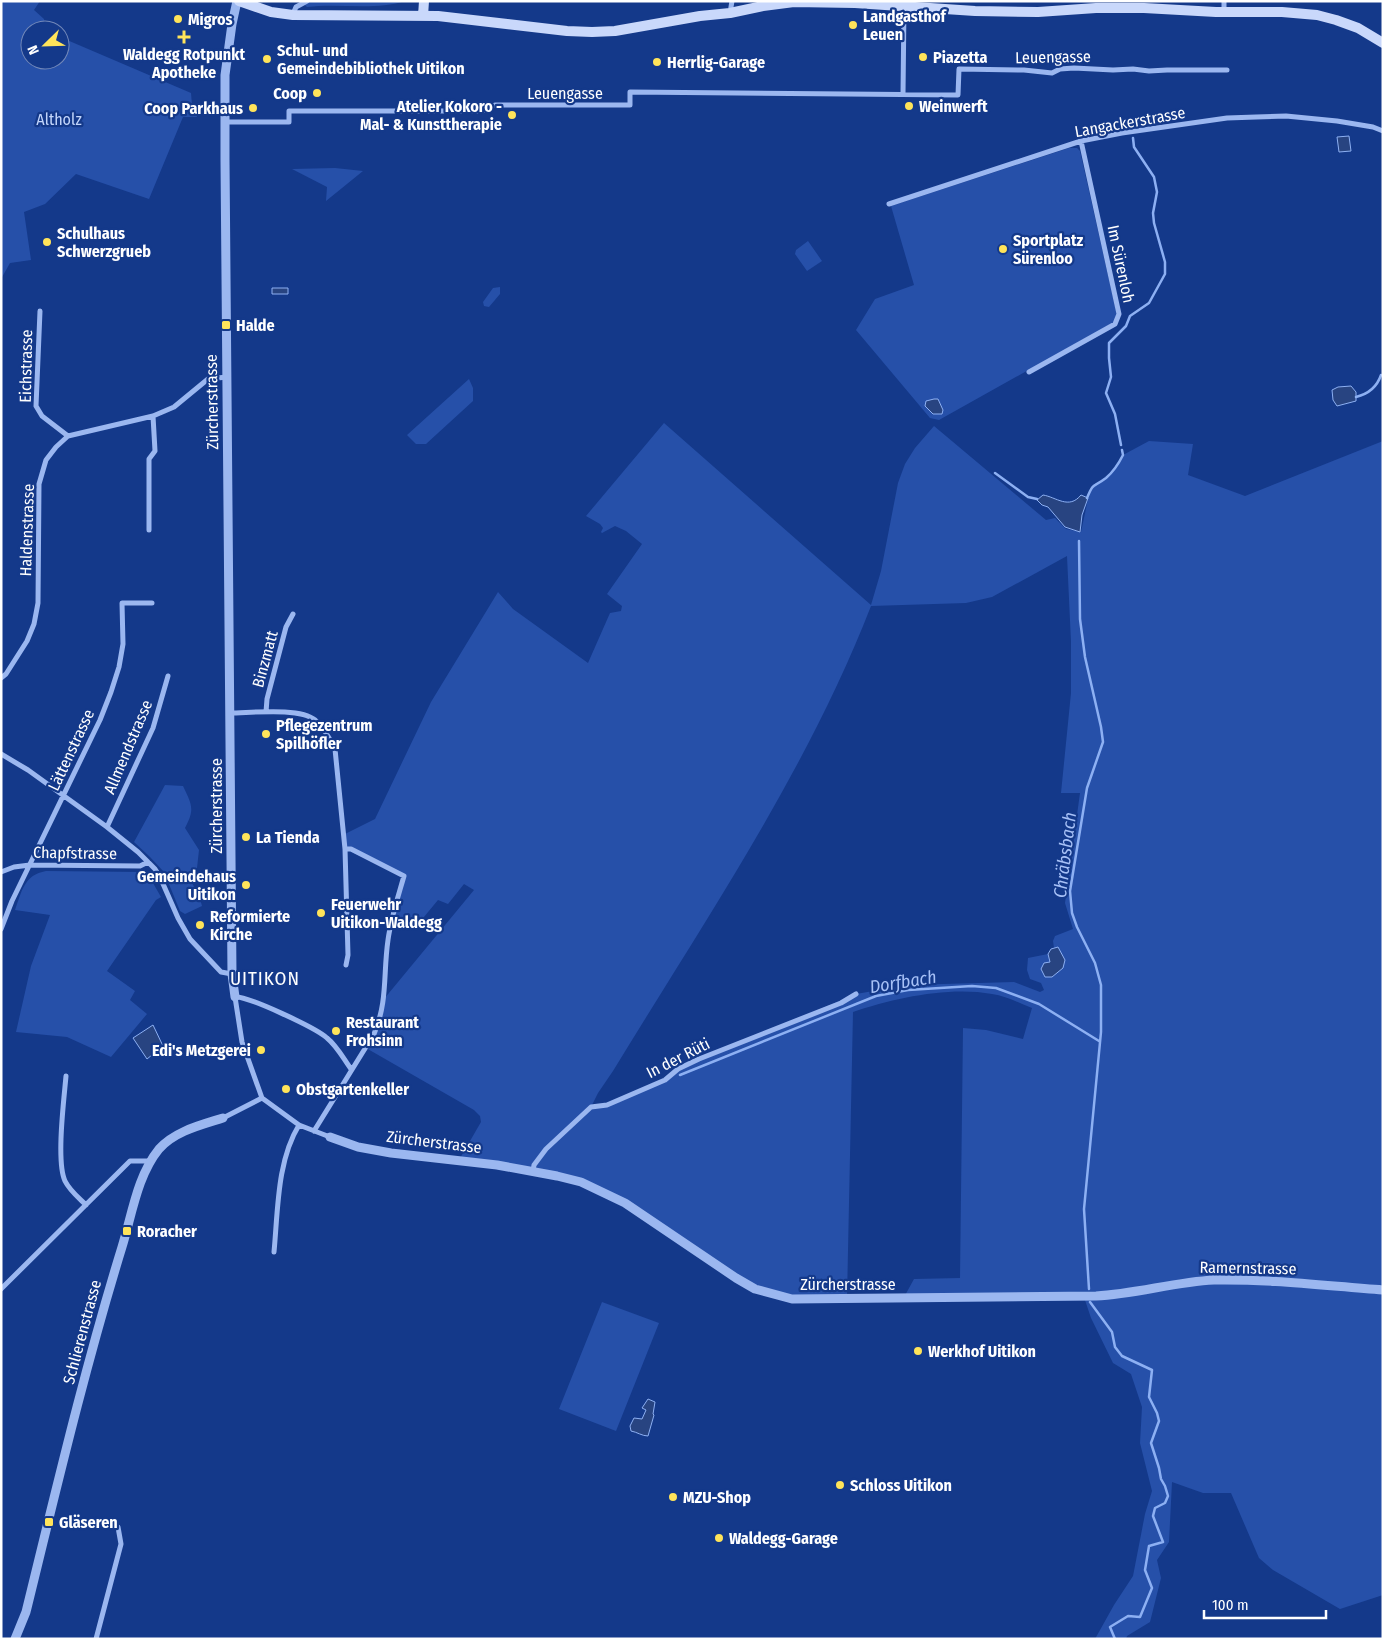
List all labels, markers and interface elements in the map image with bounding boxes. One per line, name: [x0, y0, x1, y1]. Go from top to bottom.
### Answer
place label: Landgasthof Leuen: [863, 7, 947, 44]
place label: Migros: [188, 10, 233, 29]
marker: Migros: [172, 13, 184, 25]
marker: Landgasthof Leuen: [847, 19, 859, 31]
north arrow: [20, 20, 70, 70]
marker: Waldegg Rotpunkt Apotheke: [178, 31, 190, 43]
place label: Schul- und Gemeindebibliothek Uitikon: [277, 41, 465, 78]
text: N: [24, 43, 43, 57]
place label: Waldegg Rotpunkt Apotheke: [123, 45, 245, 82]
street label: Leuengasse: [1015, 47, 1091, 67]
place label: Piazetta: [933, 48, 988, 67]
marker: Piazetta: [917, 51, 929, 63]
marker: Schul- und Gemeindebibliothek Uitikon: [261, 53, 273, 65]
place label: Herrlig-Garage: [667, 53, 765, 72]
marker: Herrlig-Garage: [651, 56, 663, 68]
place label: Coop: [273, 84, 307, 103]
street label: Leuengasse: [527, 84, 603, 103]
marker: Coop: [311, 87, 323, 99]
place label: Atelier Kokoro - Mal- & Kunsttherapie: [360, 97, 502, 134]
place label: Weinwerft: [919, 97, 988, 116]
place label: Coop Parkhaus: [144, 99, 243, 118]
marker: Weinwerft: [903, 100, 915, 112]
marker: Coop Parkhaus: [247, 102, 259, 114]
street label: Langackerstrasse: [1073, 103, 1187, 141]
marker: Atelier Kokoro - Mal- & Kunsttherapie: [506, 109, 518, 121]
park label: Altholz: [36, 110, 82, 129]
street label: Im Sürenloh: [1103, 223, 1139, 305]
place label: Schulhaus Schwerzgrueb: [57, 224, 151, 261]
place label: Sportplatz Sürenloo: [1013, 231, 1084, 268]
marker: Schulhaus Schwerzgrueb: [41, 236, 53, 248]
marker: Sportplatz Sürenloo: [997, 243, 1009, 255]
place label: Halde: [236, 316, 275, 335]
marker: Halde: [220, 319, 232, 331]
street label: Eichstrasse: [16, 329, 36, 403]
street label: Zürcherstrasse: [202, 354, 222, 450]
street label: Haldenstrasse: [16, 483, 38, 577]
street label: Binzmatt: [248, 628, 282, 690]
street label: Allmendstrasse: [100, 697, 156, 797]
street label: Lättenstrasse: [44, 706, 98, 794]
place label: Pflegezentrum Spilhöfler: [276, 716, 373, 753]
marker: Pflegezentrum Spilhöfler: [260, 728, 272, 740]
street label: Zürcherstrasse: [207, 758, 226, 854]
water label: Chräbsbach: [1049, 811, 1081, 899]
place label: La Tienda: [256, 828, 320, 847]
marker: La Tienda: [240, 831, 252, 843]
street label: Chapfstrasse: [33, 843, 117, 863]
place label: Gemeindehaus Uitikon: [137, 867, 236, 904]
marker: Gemeindehaus Uitikon: [240, 879, 252, 891]
place label: Feuerwehr Uitikon-Waldegg: [331, 895, 442, 932]
place label: Reformierte Kirche: [210, 907, 290, 944]
marker: Feuerwehr Uitikon-Waldegg: [315, 907, 327, 919]
marker: Reformierte Kirche: [194, 919, 206, 931]
water label: Dorfbach: [868, 966, 938, 998]
district label: UITIKON: [230, 967, 300, 990]
place label: Restaurant Frohsinn: [346, 1013, 419, 1050]
marker: Restaurant Frohsinn: [330, 1025, 342, 1037]
street label: In der Rüti: [643, 1034, 713, 1082]
place label: Edi's Metzgerei: [152, 1041, 251, 1060]
marker: Edi's Metzgerei: [255, 1044, 267, 1056]
place label: Obstgartenkeller: [296, 1080, 409, 1099]
marker: Obstgartenkeller: [280, 1083, 292, 1095]
street label: Zürcherstrasse: [385, 1127, 483, 1157]
place label: Roracher: [137, 1222, 197, 1241]
marker: Roracher: [121, 1225, 133, 1237]
street label: Ramernstrasse: [1199, 1258, 1297, 1278]
street label: Zürcherstrasse: [800, 1275, 896, 1294]
street label: Schlierenstrasse: [59, 1278, 105, 1386]
place label: Werkhof Uitikon: [928, 1342, 1036, 1361]
marker: Werkhof Uitikon: [912, 1345, 924, 1357]
place label: Schloss Uitikon: [850, 1476, 952, 1495]
marker: Schloss Uitikon: [834, 1479, 846, 1491]
place label: MZU-Shop: [683, 1488, 751, 1507]
marker: MZU-Shop: [667, 1491, 679, 1503]
place label: Gläseren: [59, 1513, 118, 1532]
marker: Gläseren: [43, 1516, 55, 1528]
place label: Waldegg-Garage: [729, 1529, 838, 1548]
marker: Waldegg-Garage: [713, 1532, 725, 1544]
scale bar: [1204, 1588, 1326, 1620]
text: 100 m: [1212, 1596, 1249, 1614]

